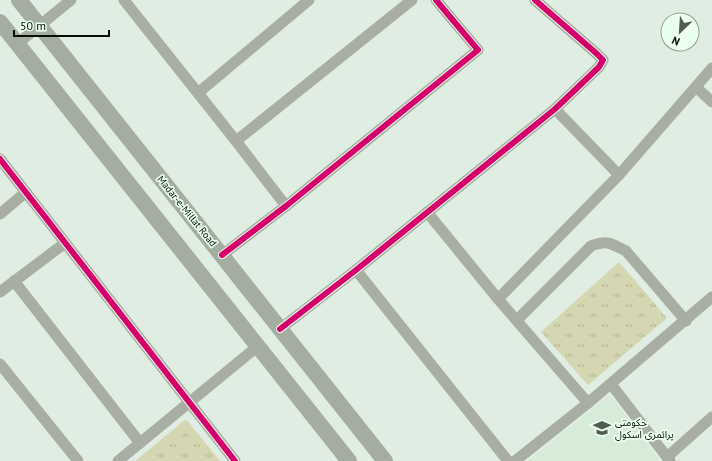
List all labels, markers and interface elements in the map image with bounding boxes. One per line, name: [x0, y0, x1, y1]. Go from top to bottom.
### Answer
scale bar: [14, 12, 109, 38]
north arrow: [660, 12, 700, 52]
text: 50 m: [20, 18, 46, 33]
text: N: [670, 33, 682, 49]
street label: Madar-e-Millat Road: [154, 173, 220, 249]
place label: حکومتی پرائمری اسکول: [615, 416, 674, 441]
school or university icon: حکومتی پرائمری اسکول: [592, 418, 612, 438]

